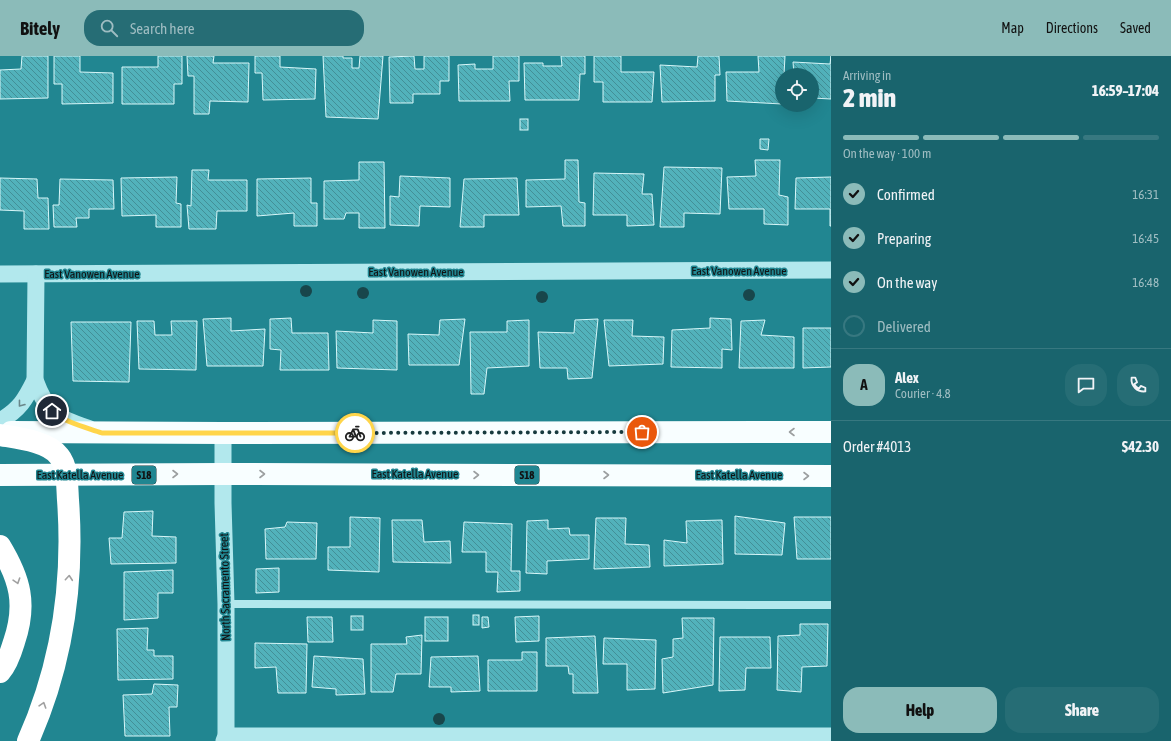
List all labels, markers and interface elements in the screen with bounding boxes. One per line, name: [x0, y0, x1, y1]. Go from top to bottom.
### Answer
search box: [84, 10, 364, 46]
text: Bitely: [20, 17, 60, 39]
icon: search: [98, 17, 120, 39]
text: Search here: [130, 20, 195, 37]
text: Map: [1001, 20, 1024, 36]
text: Directions: [1046, 20, 1098, 36]
text: Saved: [1120, 20, 1151, 36]
map controls: [775, 68, 819, 112]
button: locate: [775, 68, 819, 112]
text: Arriving in: [843, 68, 891, 83]
text: 16:59–17:04: [1092, 82, 1159, 99]
text: 2 min: [843, 83, 896, 113]
text: On the way · 100 m: [843, 146, 931, 161]
icon: check: [843, 183, 865, 205]
text: Confirmed: [877, 186, 935, 203]
text: 16:31: [1132, 187, 1159, 202]
icon: check: [843, 227, 865, 249]
text: Preparing: [877, 230, 931, 247]
text: 16:45: [1132, 231, 1159, 246]
street label: East Vanowen Avenue: [691, 264, 787, 278]
street label: East Vanowen Avenue: [368, 265, 464, 279]
street label: East Vanowen Avenue: [44, 267, 140, 281]
icon: check: [843, 271, 865, 293]
text: On the way: [877, 274, 938, 291]
text: 16:48: [1132, 275, 1159, 290]
text: Delivered: [877, 318, 931, 335]
button: chat: [1065, 364, 1107, 406]
button: phone: [1117, 364, 1159, 406]
text: Alex: [895, 369, 919, 386]
text: A: [860, 376, 868, 393]
text: Courier · 4.8: [895, 386, 951, 401]
pin: [35, 394, 69, 428]
one-way arrow: [19, 399, 26, 406]
icon: home: [41, 400, 63, 422]
courier: [335, 413, 375, 453]
pin: [625, 415, 659, 449]
icon: bag: [631, 421, 653, 443]
icon: bike: [344, 422, 366, 444]
one-way arrow: [789, 428, 795, 436]
text: Order #4013: [843, 438, 911, 455]
text: $42.30: [1122, 438, 1159, 455]
road number: S18: [132, 466, 156, 484]
road number: S18: [515, 466, 539, 484]
street label: East Katella Avenue: [372, 467, 458, 481]
street label: East Katella Avenue: [37, 468, 123, 482]
street label: East Katella Avenue: [696, 468, 782, 482]
one-way arrow: [172, 470, 178, 478]
one-way arrow: [259, 470, 265, 478]
one-way arrow: [473, 471, 479, 479]
one-way arrow: [603, 471, 609, 479]
one-way arrow: [803, 472, 809, 480]
street label: North Sacramento Street: [217, 532, 233, 641]
one-way arrow: [64, 575, 73, 581]
one-way arrow: [12, 577, 20, 584]
button: Help: [843, 687, 997, 733]
button: Share: [1005, 687, 1159, 733]
one-way arrow: [38, 702, 46, 709]

